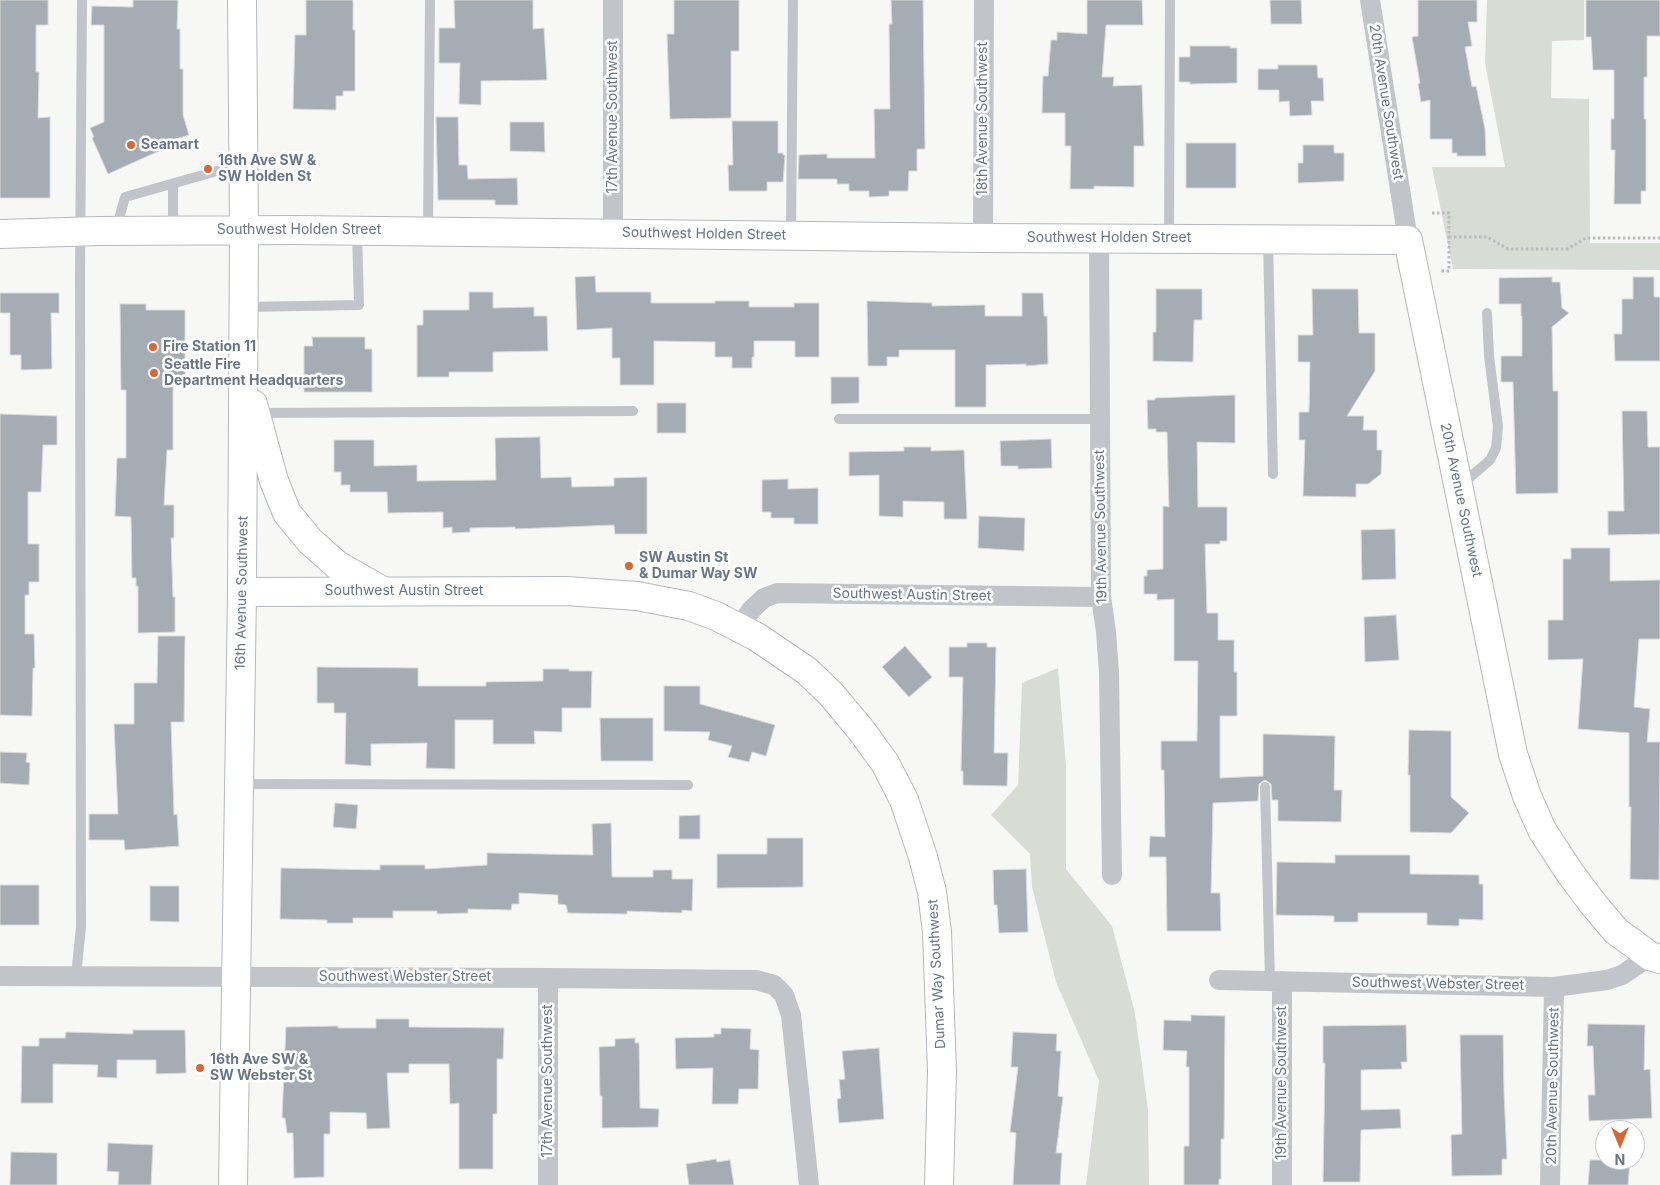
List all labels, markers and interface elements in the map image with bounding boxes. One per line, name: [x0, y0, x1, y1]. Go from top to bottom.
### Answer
street label: 20th Avenue Southwest: [1365, 23, 1407, 181]
street label: 17th Avenue Southwest: [605, 40, 621, 194]
street label: 18th Avenue Southwest: [975, 42, 991, 196]
place label: Seamart: [141, 137, 199, 153]
marker: Seamart: [125, 139, 137, 151]
place label: 16th Ave SW & SW Holden St: [218, 153, 316, 186]
marker: 16th Ave SW & SW Holden St: [202, 163, 214, 175]
street label: Southwest Holden Street: [217, 222, 381, 238]
street label: Southwest Holden Street: [622, 224, 786, 244]
street label: Southwest Holden Street: [1027, 230, 1191, 246]
place label: Fire Station 11: [163, 339, 256, 355]
marker: Fire Station 11: [147, 341, 159, 353]
place label: Seattle Fire Department Headquarters: [164, 357, 343, 390]
marker: Seattle Fire Department Headquarters: [148, 367, 160, 379]
street label: 20th Avenue Southwest: [1436, 421, 1486, 579]
street label: 19th Avenue Southwest: [1091, 450, 1111, 604]
street label: 16th Avenue Southwest: [232, 516, 252, 670]
place label: SW Austin St & Dumar Way SW: [639, 550, 758, 582]
marker: SW Austin St & Dumar Way SW: [623, 560, 635, 572]
street label: Southwest Austin Street: [325, 583, 483, 599]
street label: Southwest Austin Street: [832, 585, 992, 605]
street label: Dumar Way Southwest: [925, 899, 949, 1049]
street label: Southwest Webster Street: [319, 969, 491, 985]
street label: Southwest Webster Street: [1352, 974, 1524, 994]
street label: 17th Avenue Southwest: [540, 1004, 556, 1158]
street label: 19th Avenue Southwest: [1274, 1006, 1290, 1160]
street label: 20th Avenue Southwest: [1543, 1007, 1563, 1165]
place label: 16th Ave SW & SW Webster St: [210, 1052, 312, 1084]
marker: 16th Ave SW & SW Webster St: [194, 1062, 206, 1074]
north arrow: [1595, 1120, 1645, 1170]
text: N: [1615, 1151, 1625, 1168]

